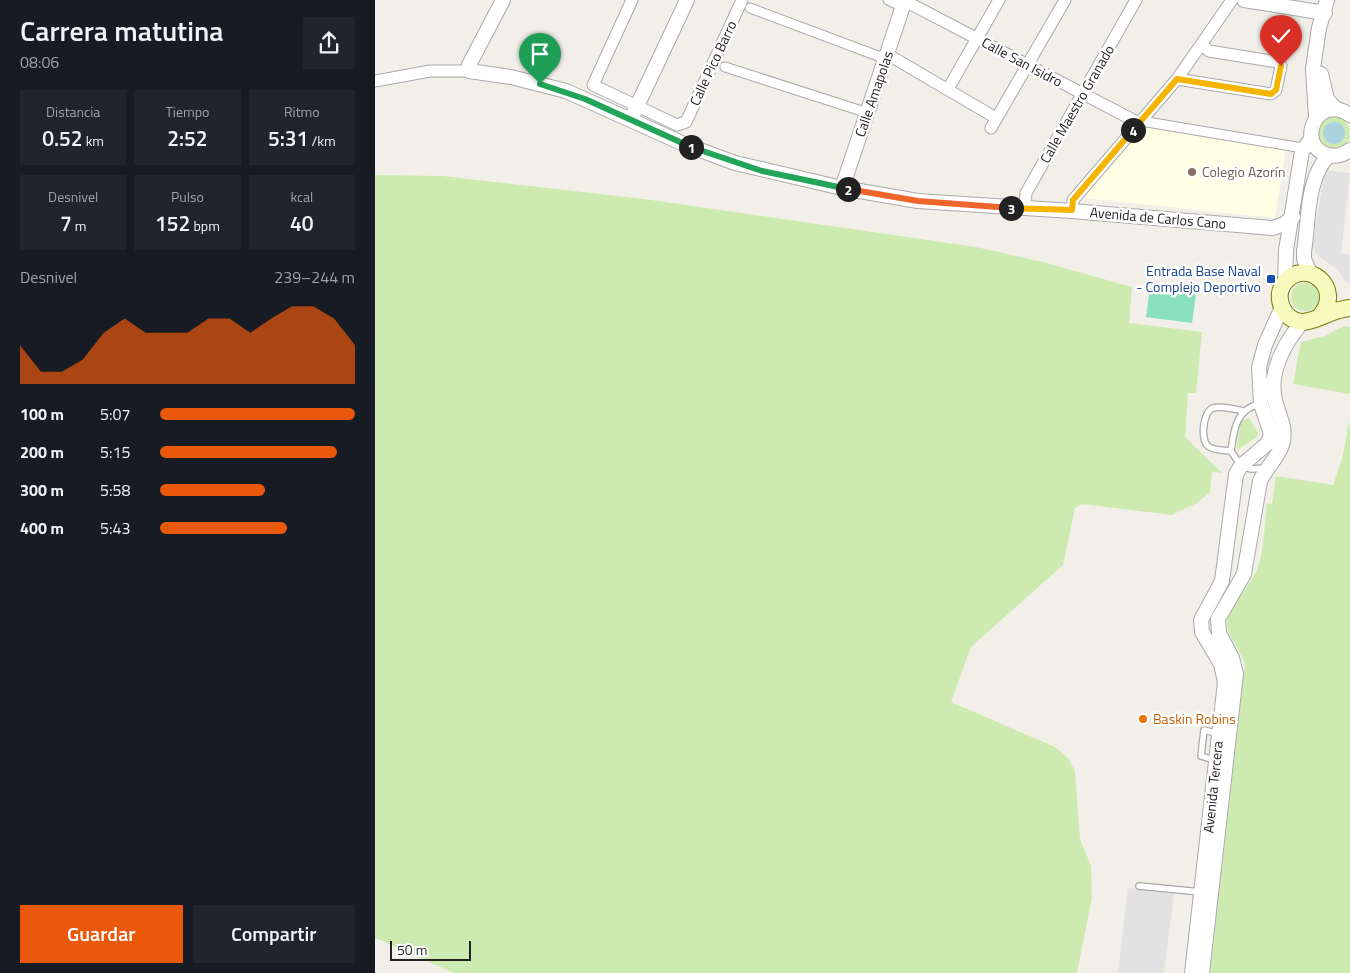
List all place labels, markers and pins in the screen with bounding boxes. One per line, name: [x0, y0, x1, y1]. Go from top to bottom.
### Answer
pin: [1260, 15, 1302, 66]
pin: [519, 33, 561, 84]
pin: 4: [1121, 118, 1145, 142]
pin: 1: [679, 134, 703, 160]
place label: Colegio Azorín: [1202, 161, 1285, 182]
marker: Colegio Azorín: [1186, 166, 1198, 178]
pin: 2: [835, 176, 861, 202]
pin: 3: [999, 196, 1023, 220]
place label: Entrada Base Naval - Complejo Deportivo: [1136, 260, 1261, 297]
marker: Entrada Base Naval - Complejo Deportivo: [1265, 273, 1277, 285]
place label: Baskin Robins: [1153, 708, 1236, 729]
marker: Baskin Robins: [1137, 713, 1149, 725]

